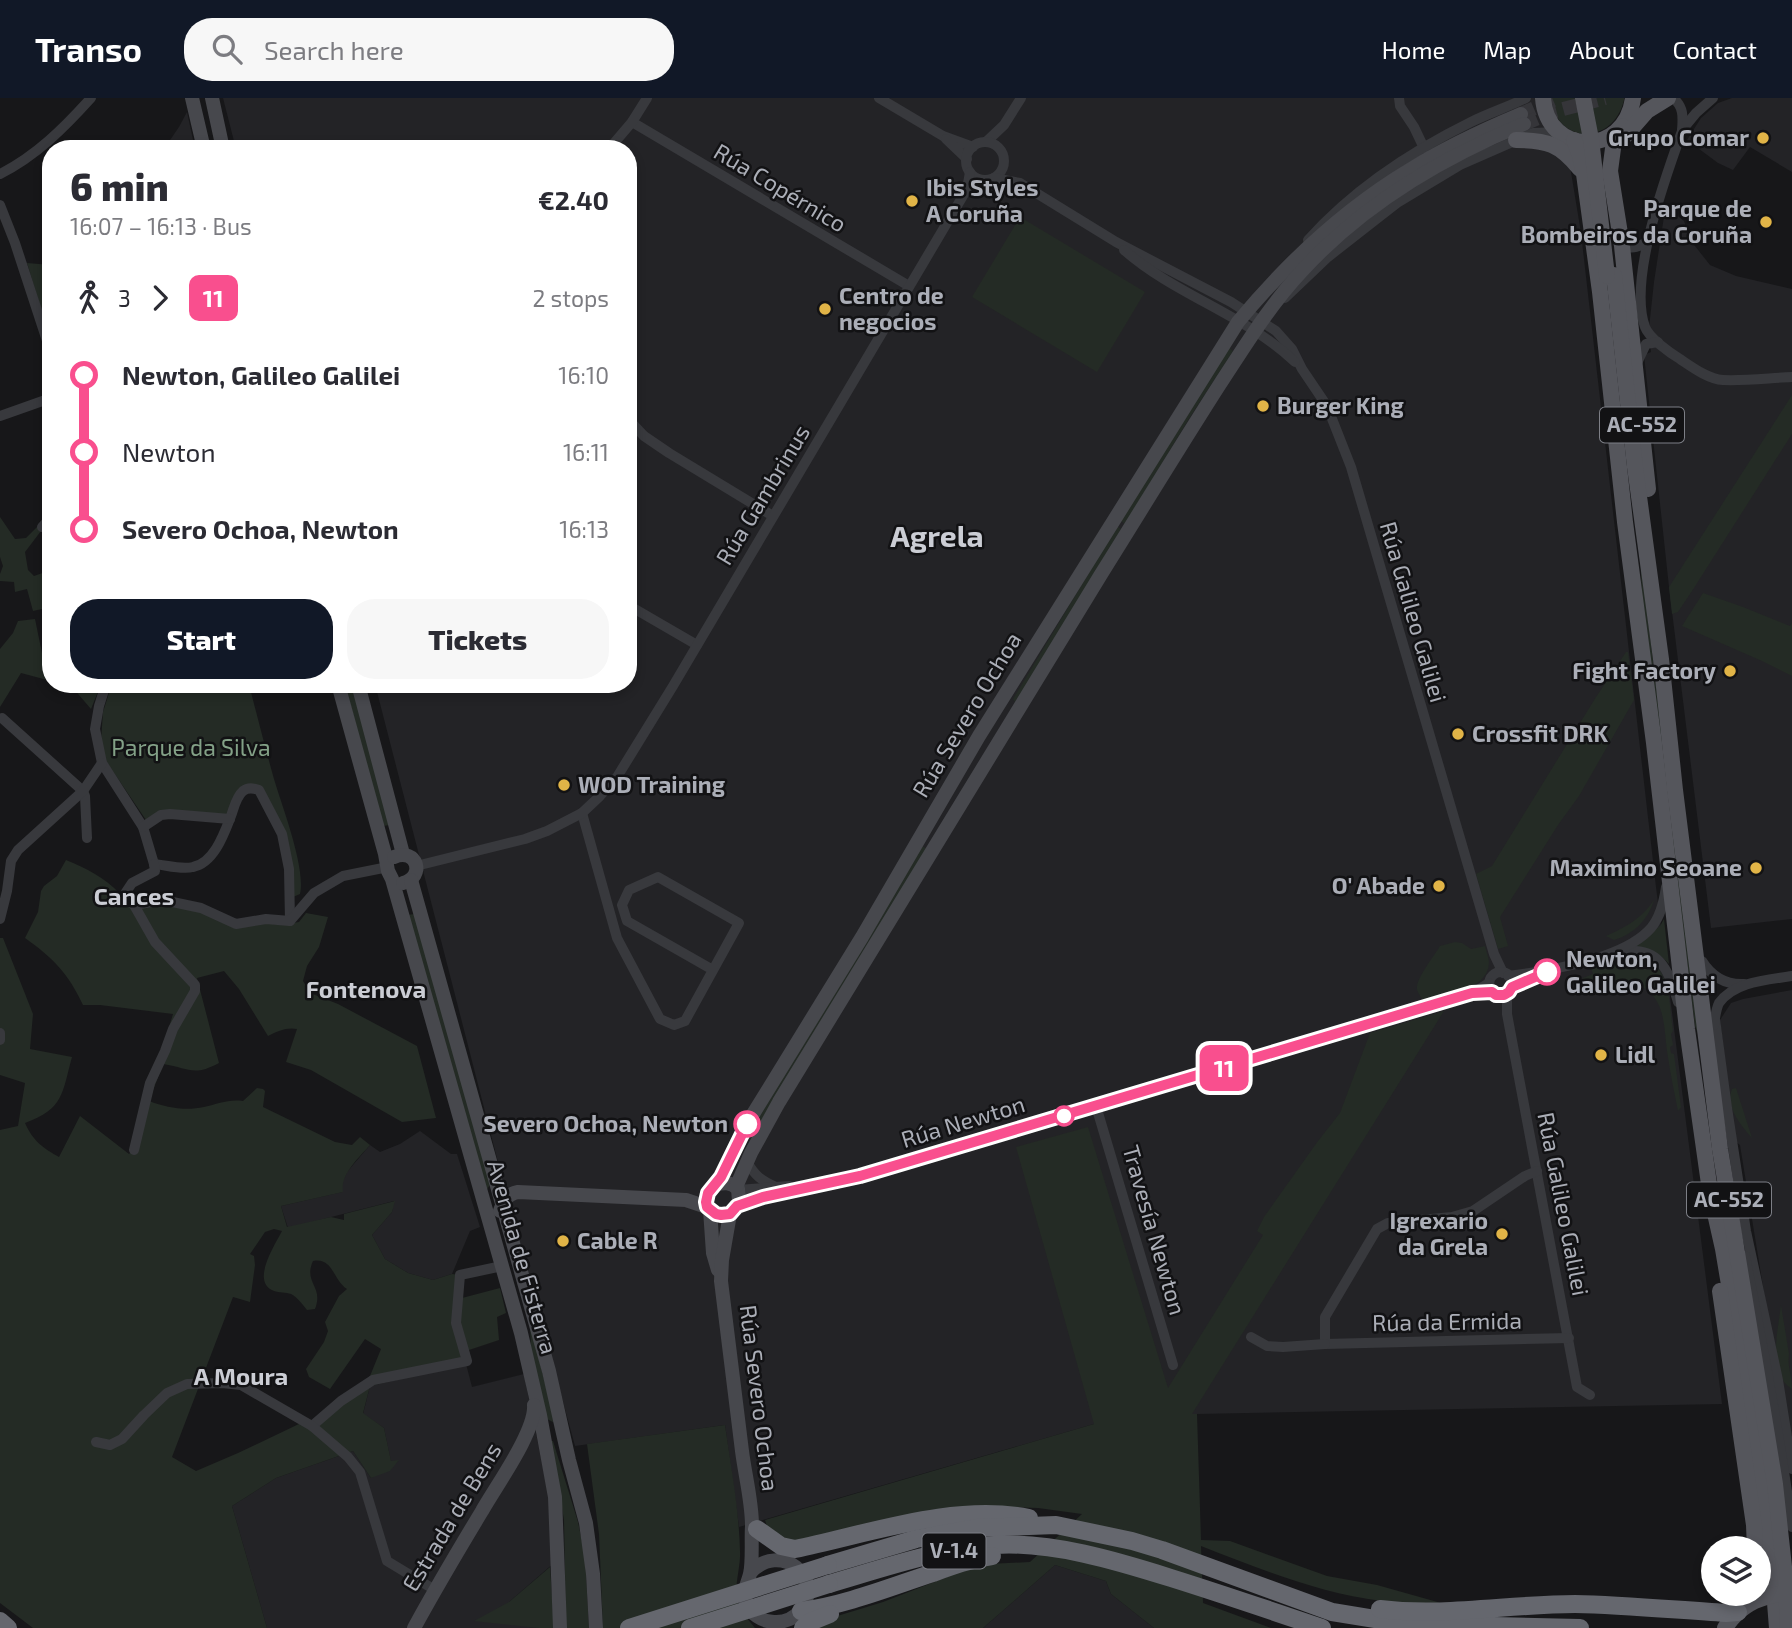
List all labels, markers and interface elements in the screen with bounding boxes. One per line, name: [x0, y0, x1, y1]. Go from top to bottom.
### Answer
search box: [184, 18, 674, 81]
text: Transo: [35, 29, 142, 69]
icon: search: [208, 30, 246, 68]
text: Search here: [264, 34, 404, 65]
text: Home: [1382, 35, 1445, 64]
text: Map: [1483, 35, 1531, 64]
text: About: [1569, 35, 1635, 64]
text: Contact: [1673, 35, 1757, 64]
place label: Grupo Comar: [1608, 123, 1749, 151]
marker: Grupo Comar: [1755, 130, 1771, 146]
street label: Rúa Copérnico: [709, 137, 852, 238]
text: 6 min: [70, 163, 169, 209]
place label: Ibis Styles A Coruña: [926, 173, 1039, 227]
text: €2.40: [538, 184, 609, 215]
marker: Ibis Styles A Coruña: [904, 193, 920, 209]
place label: Parque de Bombeiros da Coruña: [1521, 194, 1752, 248]
text: 16:07 – 16:13 · Bus: [70, 212, 252, 240]
marker: Parque de Bombeiros da Coruña: [1758, 214, 1774, 230]
icon: walk: [70, 279, 108, 317]
icon: forward: [141, 279, 179, 317]
place label: Centro de negocios: [839, 281, 944, 335]
text: 11: [203, 283, 224, 312]
text: 3: [118, 284, 131, 312]
text: 2 stops: [532, 284, 609, 312]
marker: Centro de negocios: [817, 301, 833, 317]
text: Newton, Galileo Galilei: [122, 359, 400, 390]
text: 16:10: [558, 361, 609, 389]
place label: Burger King: [1277, 391, 1404, 419]
marker: Burger King: [1255, 398, 1271, 414]
road number: AC-552: [1600, 408, 1684, 442]
street label: Rúa Gambrinus: [709, 419, 815, 570]
text: Newton: [122, 436, 216, 467]
text: 16:11: [563, 438, 609, 466]
text: Severo Ochoa, Newton: [122, 513, 399, 544]
text: 16:13: [559, 515, 609, 543]
district label: Agrela: [890, 517, 984, 553]
street label: Rúa Galileo Galilei: [1375, 518, 1453, 705]
button: Start: [70, 599, 333, 679]
button: Tickets: [347, 599, 609, 679]
street label: Rúa Severo Ochoa: [906, 627, 1026, 802]
place label: Fight Factory: [1572, 656, 1716, 684]
marker: Fight Factory: [1722, 663, 1738, 679]
place label: Crossfit DRK: [1472, 719, 1608, 747]
marker: Crossfit DRK: [1450, 726, 1466, 742]
park label: Parque da Silva: [111, 733, 271, 761]
place label: WOD Training: [578, 770, 726, 798]
marker: WOD Training: [556, 777, 572, 793]
place label: Maximino Seoane: [1550, 853, 1742, 881]
marker: Maximino Seoane: [1748, 860, 1764, 876]
place label: O' Abade: [1332, 871, 1425, 899]
marker: O' Abade: [1431, 878, 1447, 894]
district label: Cances: [94, 881, 174, 910]
place label: Newton, Galileo Galilei: [1566, 944, 1716, 998]
marker: Newton, Galileo Galilei: [1534, 959, 1560, 985]
district label: Fontenova: [306, 974, 426, 1003]
place label: Lidl: [1615, 1040, 1655, 1068]
line badge: 11: [1192, 1045, 1256, 1091]
marker: Lidl: [1593, 1047, 1609, 1063]
text: 11: [1214, 1053, 1234, 1082]
street label: Rúa Newton: [898, 1089, 1028, 1153]
unlabelled marker: [1054, 1106, 1074, 1126]
place label: Severo Ochoa, Newton: [483, 1109, 728, 1137]
street label: Rúa Galileo Galilei: [1532, 1110, 1596, 1298]
marker: Severo Ochoa, Newton: [734, 1111, 760, 1137]
street label: Travesía Newton: [1117, 1142, 1193, 1318]
street label: Avenida de Fisterra: [482, 1156, 564, 1357]
road number: AC-552: [1687, 1182, 1771, 1218]
place label: Igrexario da Grela: [1390, 1206, 1488, 1260]
place label: Cable R: [577, 1226, 658, 1254]
marker: Igrexario da Grela: [1494, 1226, 1510, 1242]
marker: Cable R: [555, 1233, 571, 1249]
street label: Rúa Severo Ochoa: [735, 1303, 785, 1493]
street label: Rúa da Ermida: [1372, 1306, 1522, 1336]
district label: A Moura: [194, 1361, 288, 1390]
street label: Estrada de Bens: [396, 1437, 507, 1596]
road number: V-1.4: [922, 1534, 986, 1568]
map controls: [1701, 1536, 1771, 1606]
button: layers: [1701, 1536, 1771, 1606]

